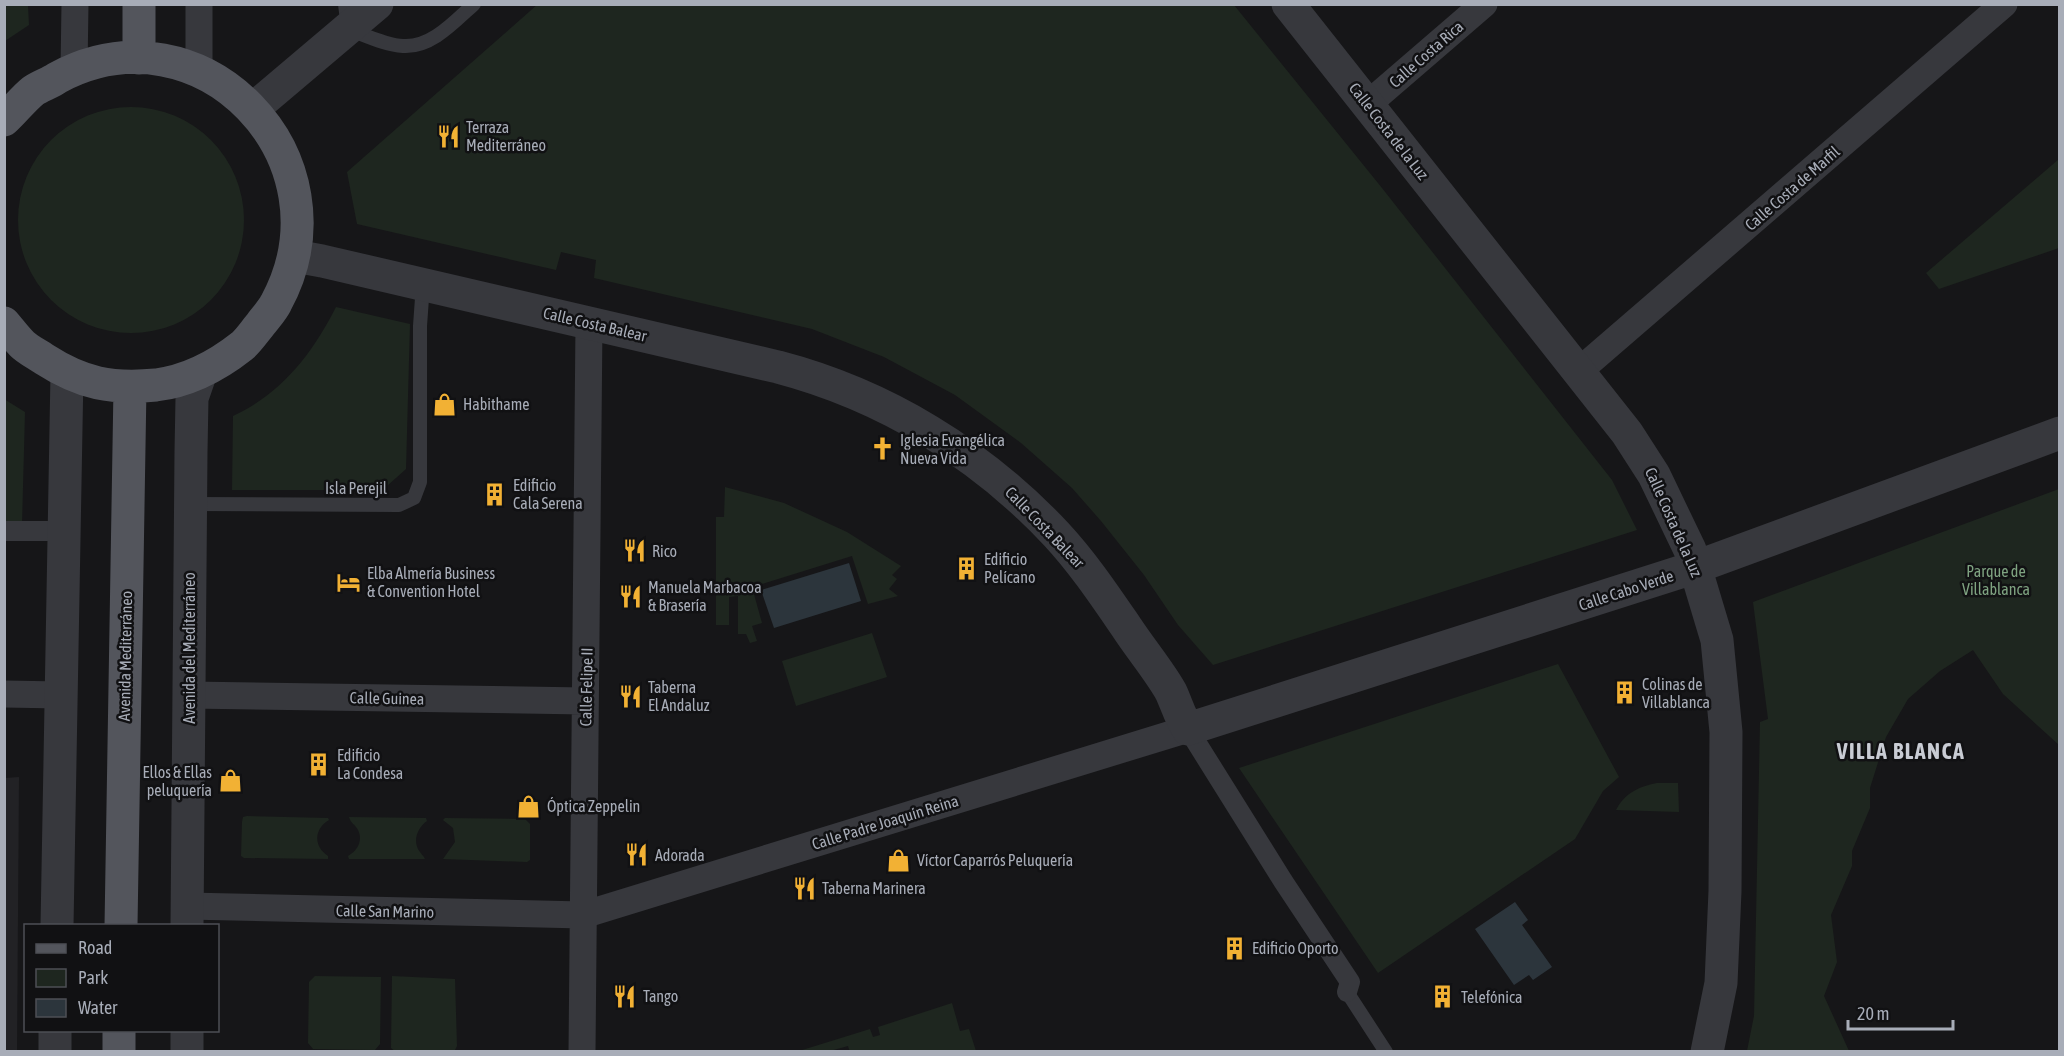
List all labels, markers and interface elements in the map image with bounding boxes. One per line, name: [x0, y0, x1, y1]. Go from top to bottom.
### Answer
street label: Calle Costa Rica: [1385, 17, 1467, 91]
street label: Calle Costa de la Luz: [1346, 79, 1432, 183]
place label: Terraza Mediterráneo: [466, 118, 546, 154]
restaurant icon: Terraza Mediterráneo: [435, 123, 461, 149]
street label: Calle Costa de Marfil: [1741, 142, 1843, 234]
street label: Calle Costa Balear: [542, 303, 649, 345]
shop icon: Habithame: [432, 391, 458, 417]
place label: Habithame: [463, 395, 530, 413]
place label: Iglesia Evangélica Nueva Vida: [900, 431, 1005, 467]
church icon: Iglesia Evangélica Nueva Vida: [869, 436, 895, 462]
street label: Calle Costa de la Luz: [1642, 465, 1706, 580]
place label: Edificio Cala Serena: [513, 476, 583, 512]
street label: Isla Perejil: [325, 479, 388, 498]
building icon: Edificio Cala Serena: [482, 481, 508, 507]
street label: Calle Costa Balear: [1002, 483, 1088, 571]
restaurant icon: Rico: [621, 538, 647, 564]
place label: Rico: [652, 542, 677, 560]
place label: Edificio Pelícano: [984, 550, 1036, 586]
building icon: Edificio Pelícano: [953, 555, 979, 581]
park label: Parque de Villablanca: [1962, 562, 2030, 598]
place label: Elba Almería Business & Convention Hotel: [367, 564, 495, 600]
street label: Calle Cabo Verde: [1576, 566, 1676, 614]
hotel icon: Elba Almería Business & Convention Hotel: [336, 569, 362, 595]
street label: Avenida del Mediterráneo: [180, 572, 198, 724]
place label: Manuela Marbacoa & Brasería: [648, 578, 762, 614]
restaurant icon: Manuela Marbacoa & Brasería: [617, 583, 643, 609]
street label: Avenida Mediterráneo: [115, 591, 135, 721]
street label: Calle Felipe II: [576, 647, 597, 727]
place label: Colinas de Villablanca: [1642, 675, 1710, 711]
place label: Taberna El Andaluz: [648, 678, 710, 714]
building icon: Colinas de Villablanca: [1611, 680, 1637, 706]
restaurant icon: Taberna El Andaluz: [617, 683, 643, 709]
street label: Calle Guinea: [349, 688, 425, 708]
district label: VILLA BLANCA: [1836, 738, 1965, 764]
place label: Edificio La Condesa: [337, 746, 403, 782]
building icon: Edificio La Condesa: [306, 751, 332, 777]
place label: Ellos & Ellas peluquería: [143, 763, 212, 800]
shop icon: Ellos & Ellas peluquería: [217, 768, 243, 794]
street label: Calle Padre Joaquín Reina: [810, 791, 961, 854]
shop icon: Óptica Zeppelin: [516, 793, 542, 819]
place label: Óptica Zeppelin: [547, 797, 640, 816]
restaurant icon: Adorada: [624, 842, 650, 868]
place label: Adorada: [655, 846, 705, 864]
shop icon: Víctor Caparrós Peluquería: [886, 847, 912, 873]
place label: Víctor Caparrós Peluquería: [917, 851, 1073, 870]
restaurant icon: Taberna Marinera: [791, 875, 817, 901]
place label: Taberna Marinera: [822, 879, 926, 897]
street label: Calle San Marino: [336, 901, 434, 921]
legend: [24, 924, 219, 1032]
building icon: Edificio Oporto: [1221, 935, 1247, 961]
text: Road: [78, 937, 112, 958]
place label: Edificio Oporto: [1252, 939, 1338, 958]
text: Park: [78, 967, 108, 988]
restaurant icon: Tango: [612, 983, 638, 1009]
building icon: Telefónica: [1430, 984, 1456, 1010]
place label: Tango: [643, 987, 678, 1006]
place label: Telefónica: [1461, 988, 1522, 1006]
scale bar: [1848, 993, 1953, 1031]
text: Water: [78, 997, 118, 1018]
text: 20 m: [1857, 1003, 1889, 1024]

